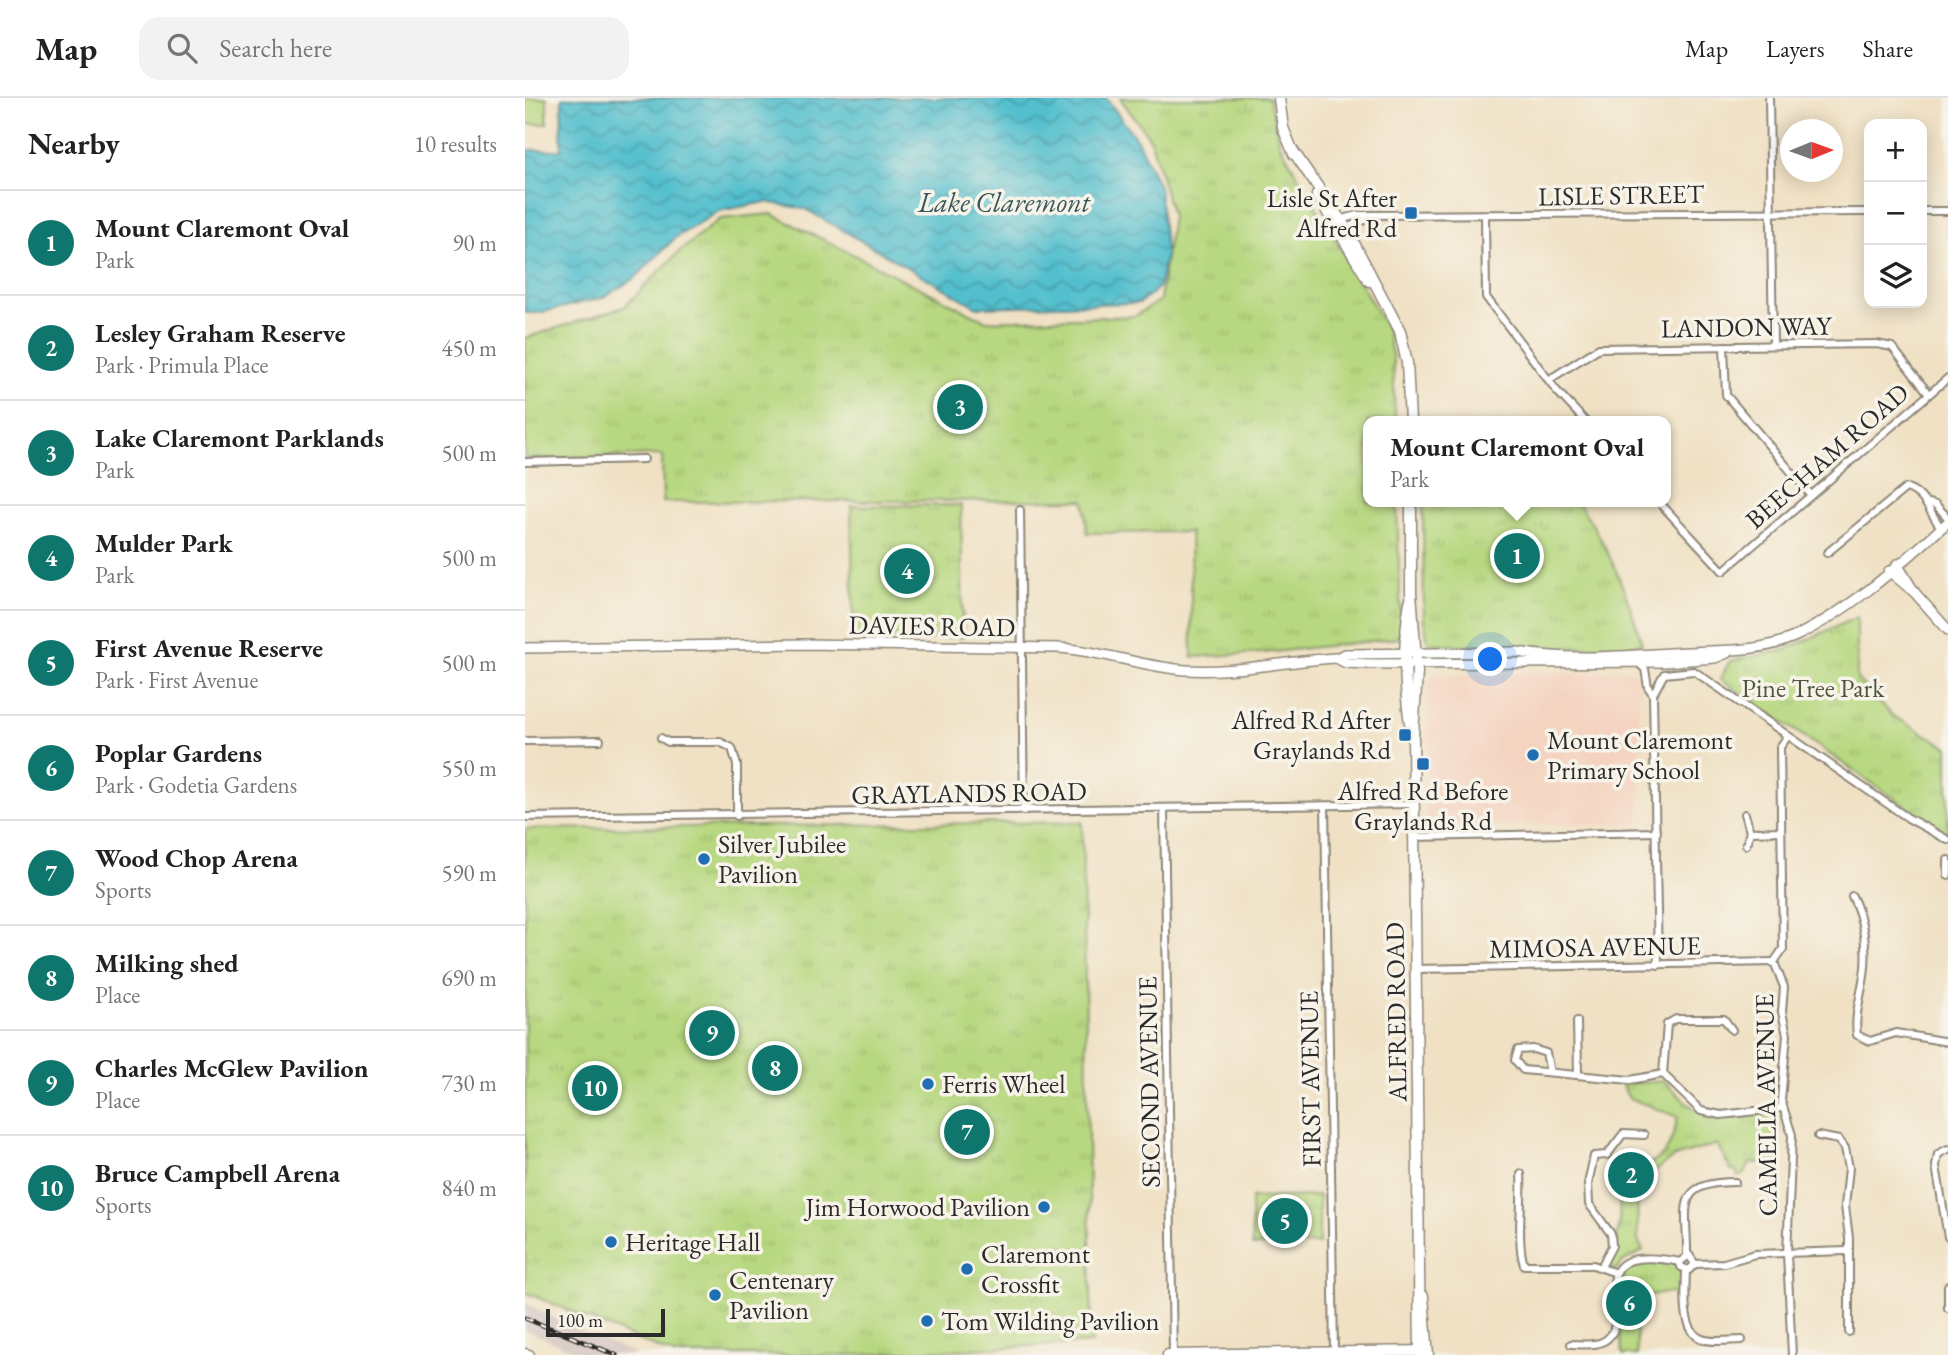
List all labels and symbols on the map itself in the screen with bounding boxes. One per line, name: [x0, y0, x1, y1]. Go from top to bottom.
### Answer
north arrow: [1780, 119, 1843, 182]
street label: LISLE STREET: [1538, 177, 1705, 213]
place label: Lisle St After Alfred Rd: [1267, 181, 1398, 245]
water label: Lake Claremont: [917, 184, 1092, 220]
marker: Lisle St After Alfred Rd: [1403, 205, 1419, 221]
street label: LANDON WAY: [1660, 308, 1834, 345]
street label: BEECHAM ROAD: [1738, 376, 1916, 536]
pin: 3: [937, 381, 983, 433]
pin: 1: [1494, 530, 1540, 582]
pin: 4: [884, 545, 930, 597]
street label: DAVIES ROAD: [848, 608, 1016, 644]
your location: [1473, 642, 1507, 676]
park label: Pine Tree Park: [1742, 671, 1885, 705]
place label: Alfred Rd After Graylands Rd: [1230, 703, 1392, 767]
place label: Mount Claremont Primary School: [1547, 723, 1732, 787]
marker: Alfred Rd After Graylands Rd: [1397, 727, 1413, 743]
marker: Mount Claremont Primary School: [1525, 747, 1541, 763]
marker: Alfred Rd Before Graylands Rd: [1415, 756, 1431, 772]
street label: GRAYLANDS ROAD: [851, 774, 1087, 812]
place label: Alfred Rd Before Graylands Rd: [1336, 774, 1509, 838]
place label: Silver Jubilee Pavilion: [718, 827, 846, 891]
marker: Silver Jubilee Pavilion: [696, 851, 712, 867]
street label: ALFRED ROAD: [1377, 922, 1415, 1103]
street label: MIMOSA AVENUE: [1489, 928, 1701, 966]
street label: SECOND AVENUE: [1130, 976, 1168, 1188]
street label: FIRST AVENUE: [1291, 990, 1329, 1167]
street label: CAMELIA AVENUE: [1747, 993, 1785, 1217]
pin: 9: [689, 1007, 735, 1059]
pin: 8: [752, 1042, 798, 1094]
pin: 10: [572, 1062, 618, 1114]
place label: Ferris Wheel: [942, 1067, 1065, 1101]
marker: Ferris Wheel: [920, 1076, 936, 1092]
pin: 7: [944, 1106, 990, 1158]
pin: 2: [1608, 1149, 1654, 1201]
place label: Jim Horwood Pavilion: [804, 1190, 1030, 1224]
pin: 5: [1262, 1195, 1308, 1247]
marker: Jim Horwood Pavilion: [1036, 1199, 1052, 1215]
place label: Heritage Hall: [625, 1225, 760, 1259]
marker: Heritage Hall: [603, 1234, 619, 1250]
place label: Claremont Crossfit: [981, 1237, 1090, 1301]
marker: Claremont Crossfit: [959, 1261, 975, 1277]
place label: Centenary Pavilion: [729, 1263, 834, 1327]
pin: 6: [1606, 1277, 1652, 1329]
marker: Centenary Pavilion: [707, 1287, 723, 1303]
place label: Tom Wilding Pavilion: [941, 1304, 1160, 1338]
scale bar: [546, 1306, 665, 1338]
marker: Tom Wilding Pavilion: [919, 1313, 935, 1329]

